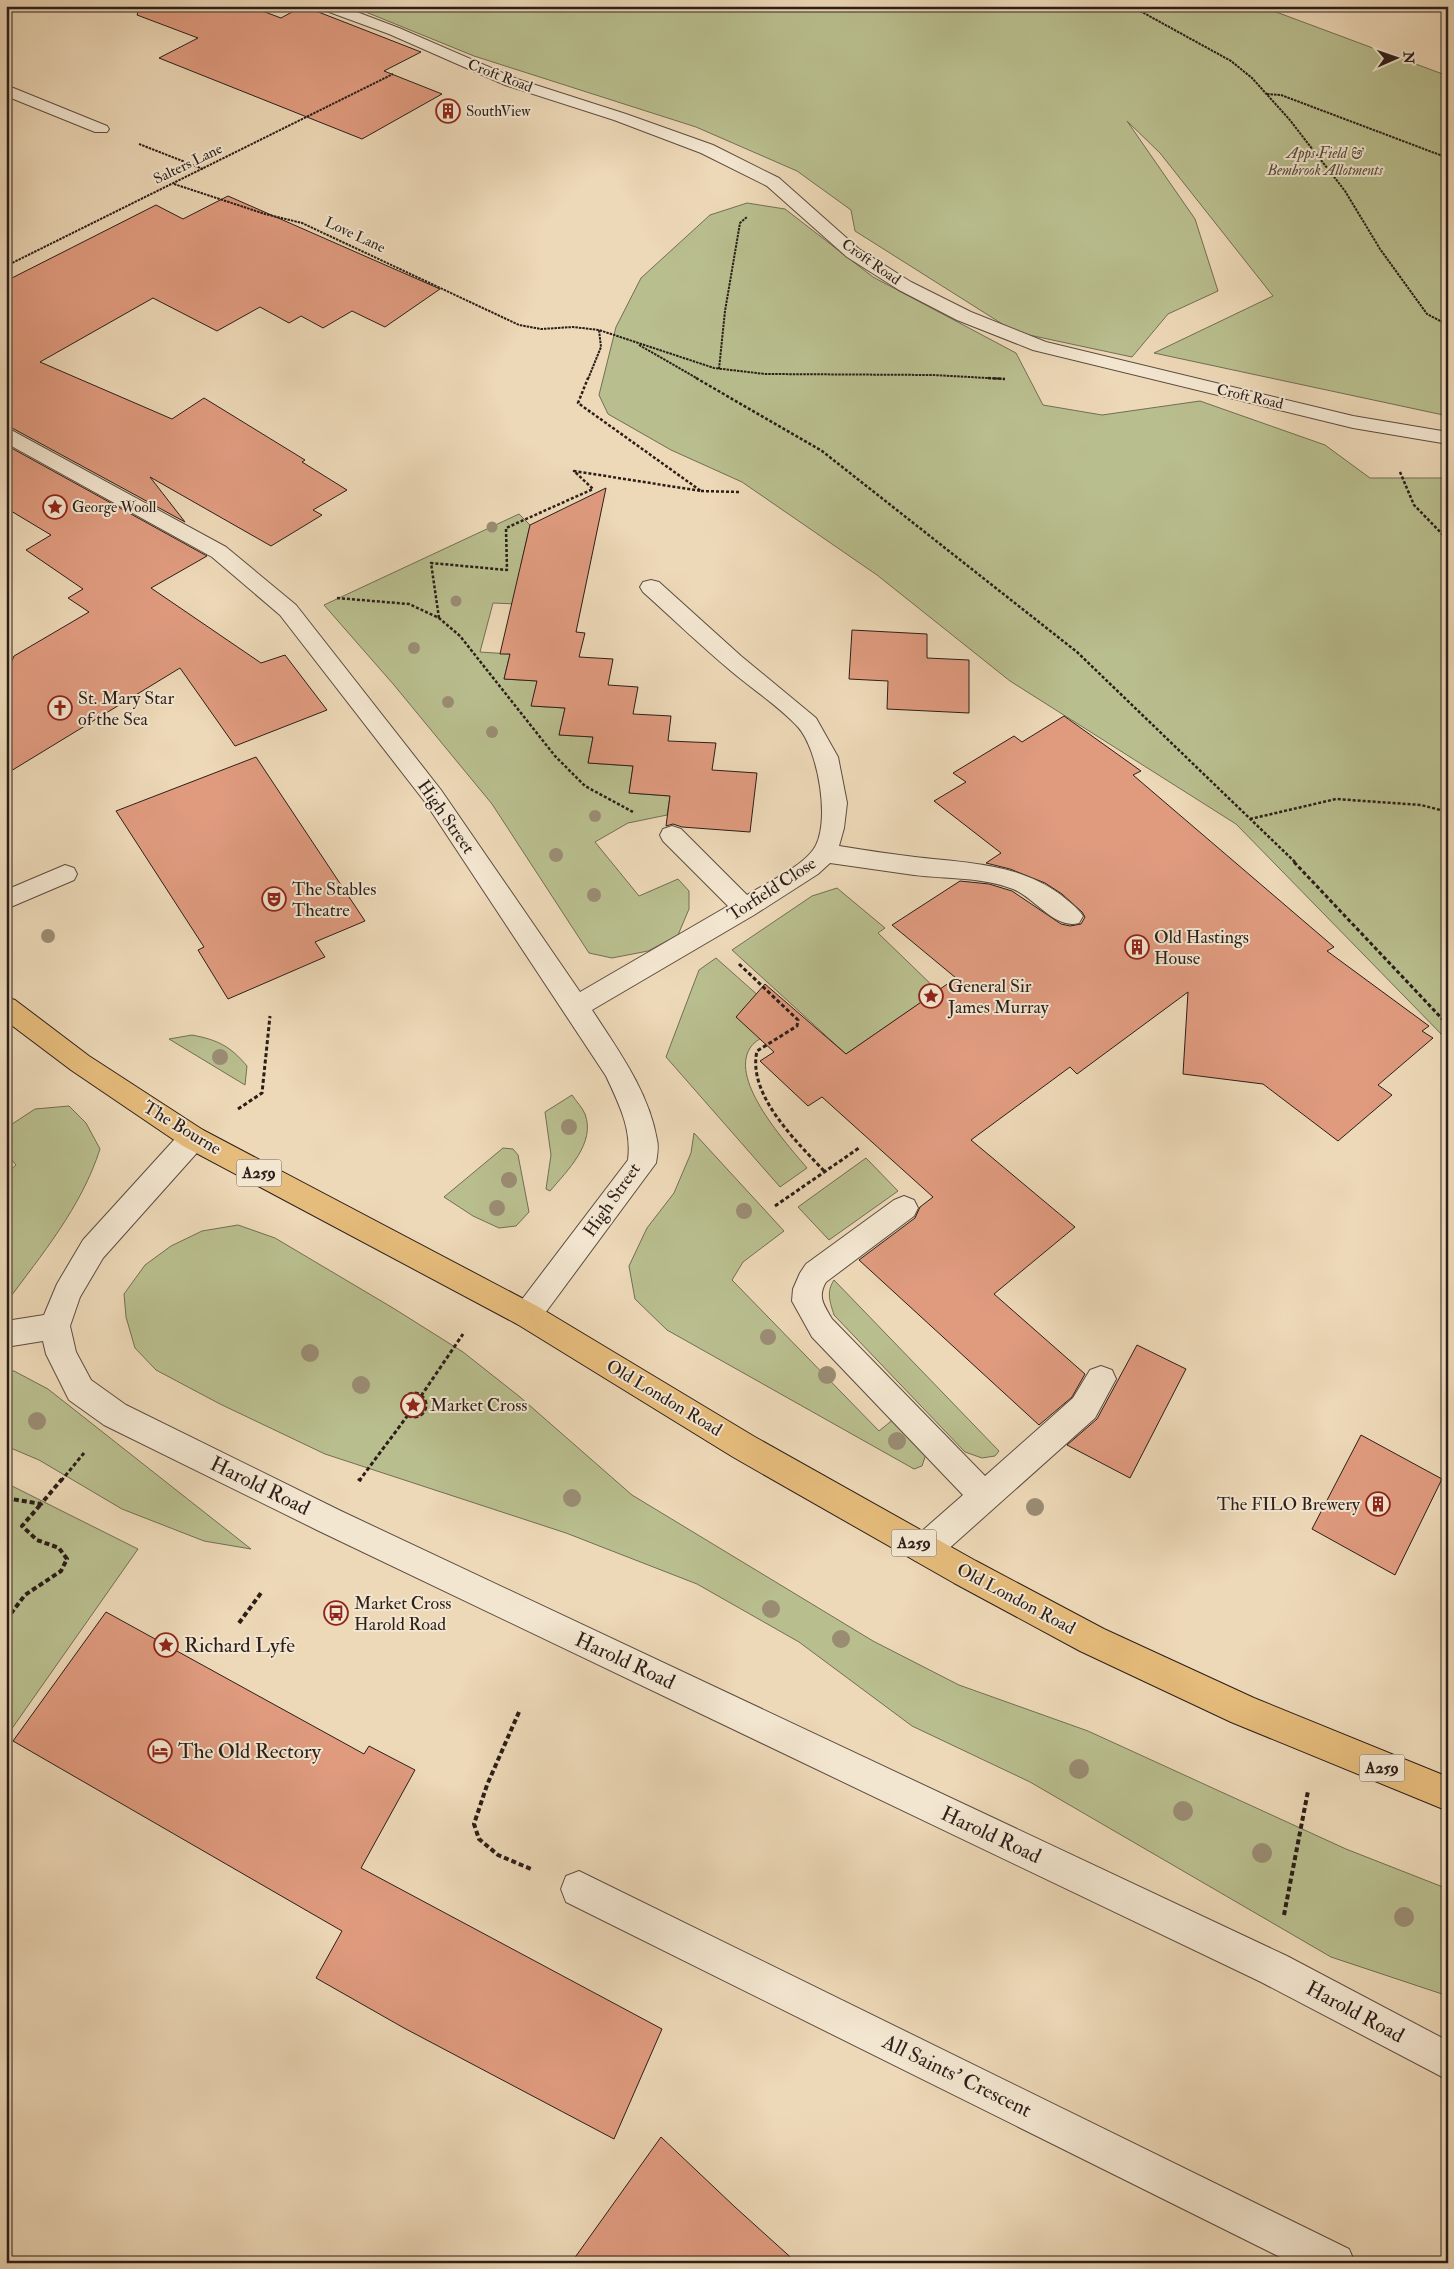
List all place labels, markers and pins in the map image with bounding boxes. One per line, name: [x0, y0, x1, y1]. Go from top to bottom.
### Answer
building icon: SouthView: [435, 98, 461, 124]
place label: SouthView: [466, 102, 531, 121]
place icon: George Wooll: [42, 494, 68, 520]
place label: George Wooll: [72, 498, 157, 517]
place label: St. Mary Star of the Sea: [78, 687, 174, 731]
church icon: St. Mary Star of the Sea: [47, 695, 73, 721]
place label: The Stables Theatre: [292, 878, 376, 922]
theatre icon: The Stables Theatre: [261, 886, 287, 912]
place label: Old Hastings House: [1154, 926, 1249, 970]
building icon: Old Hastings House: [1124, 934, 1150, 960]
place label: General Sir James Murray: [947, 975, 1050, 1019]
place icon: General Sir James Murray: [918, 983, 944, 1009]
place icon: Market Cross: [400, 1392, 426, 1418]
place label: Market Cross: [430, 1394, 528, 1417]
building icon: The FILO Brewery: [1365, 1491, 1391, 1517]
place label: The FILO Brewery: [1217, 1493, 1361, 1516]
place label: Market Cross Harold Road: [354, 1592, 452, 1636]
bus stop icon: Market Cross Harold Road: [323, 1600, 349, 1626]
place icon: Richard Lyfe: [153, 1632, 179, 1658]
place label: Richard Lyfe: [184, 1632, 295, 1659]
hotel icon: The Old Rectory: [147, 1738, 173, 1764]
place label: The Old Rectory: [178, 1738, 322, 1765]

